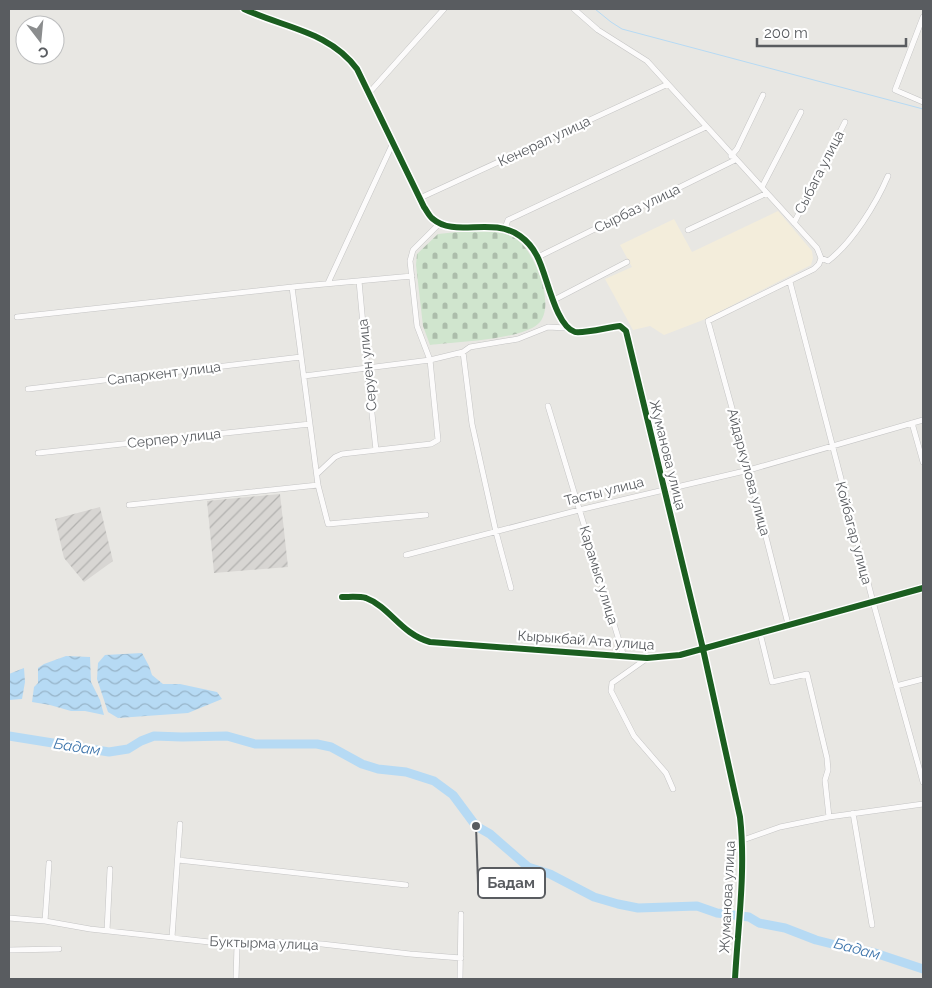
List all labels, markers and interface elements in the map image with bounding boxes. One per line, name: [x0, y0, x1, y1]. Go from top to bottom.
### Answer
north arrow: [15, 15, 65, 65]
scale bar: [757, 15, 906, 47]
text: 200 m: [764, 24, 808, 42]
text: С: [36, 43, 50, 62]
street label: Кенерал улица: [495, 113, 593, 169]
street label: Сыбага улица: [791, 128, 847, 216]
street label: Сырбаз улица: [592, 180, 682, 236]
street label: Серуен улица: [354, 318, 380, 412]
street label: Сапаркент улица: [106, 358, 222, 388]
street label: Жуманова улица: [647, 398, 689, 512]
street label: Айдаркулова улица: [724, 407, 774, 537]
street label: Серпер улица: [126, 425, 222, 451]
street label: Тасты улица: [563, 473, 645, 509]
street label: Койбагар улица: [833, 480, 875, 586]
street label: Карамыс улица: [576, 524, 622, 626]
street label: Кырыкбай Ата улица: [517, 627, 655, 653]
water label: Бадам: [52, 734, 102, 760]
street label: Жуманова улица: [716, 840, 738, 954]
callout: Бадам: [478, 868, 545, 898]
text: Бадам: [487, 874, 535, 892]
street label: Буктырма улица: [209, 933, 319, 953]
water label: Бадам: [832, 934, 883, 964]

